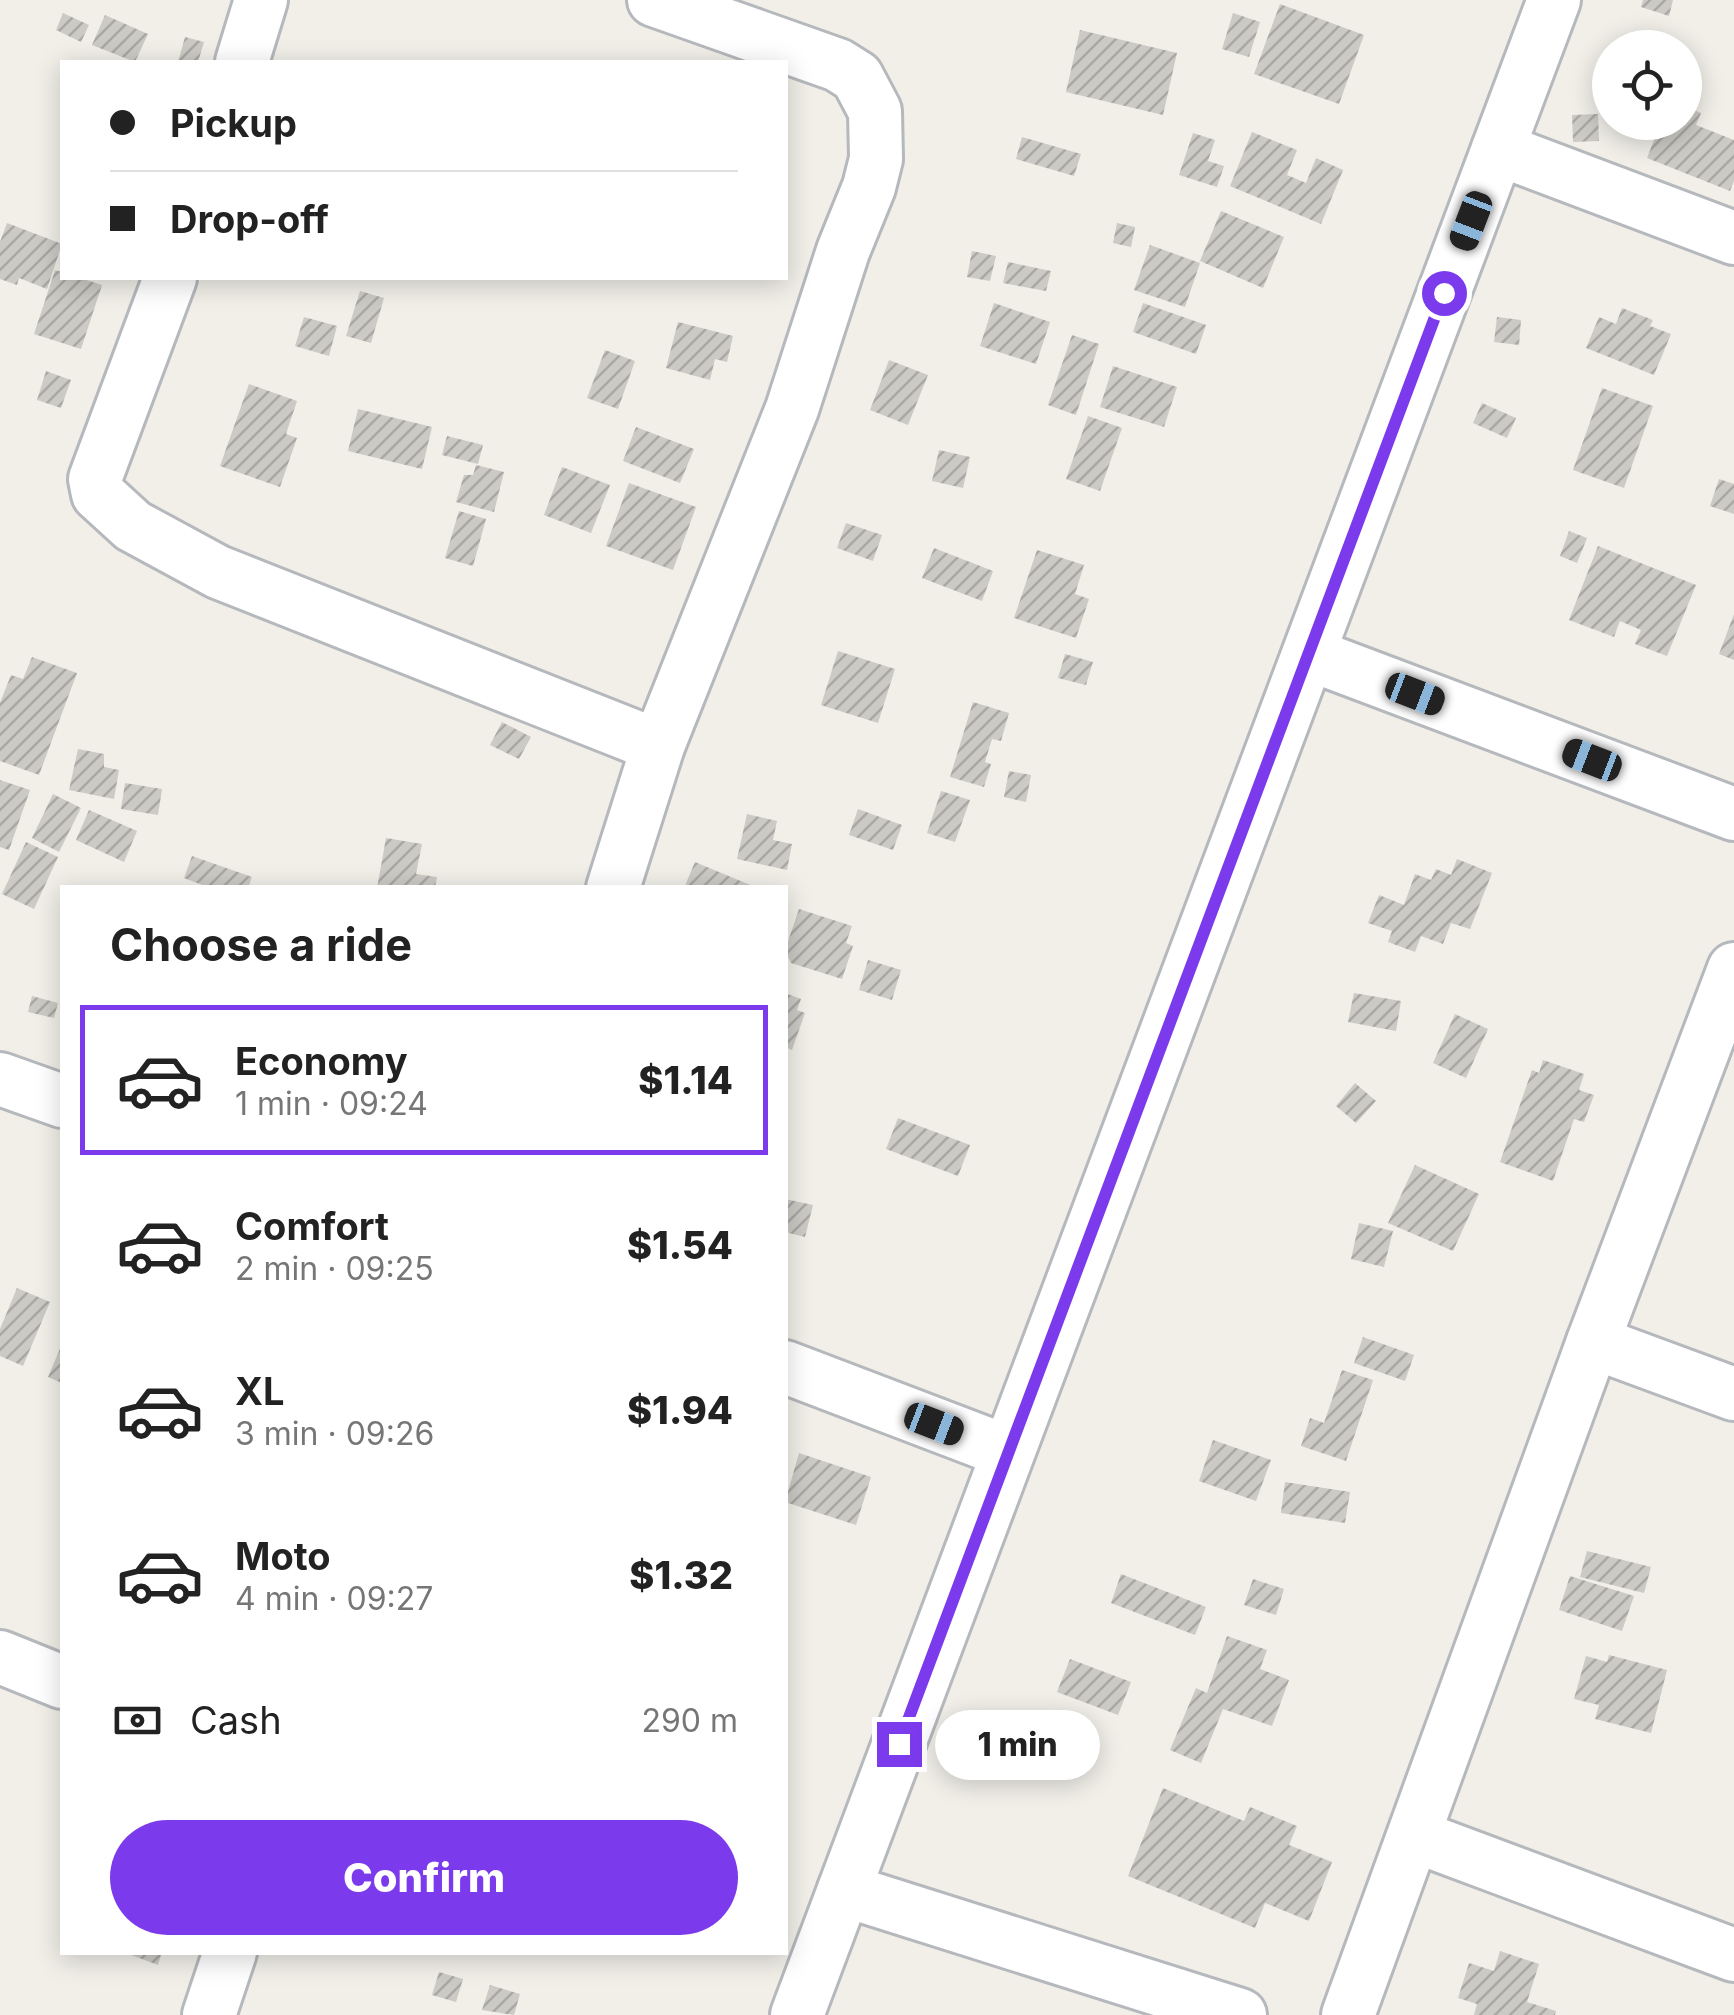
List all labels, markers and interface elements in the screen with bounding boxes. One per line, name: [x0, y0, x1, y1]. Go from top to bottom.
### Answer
map controls: [1592, 30, 1702, 140]
button: locate: [1592, 30, 1702, 140]
text: Pickup: [170, 100, 297, 146]
car: [1446, 188, 1496, 254]
text: Drop-off: [170, 196, 329, 242]
route start: [1422, 271, 1467, 316]
car: [1382, 669, 1448, 719]
car: [1559, 735, 1625, 785]
text: Choose a ride: [110, 917, 412, 972]
icon: car: [115, 1035, 205, 1125]
text: Economy: [235, 1038, 408, 1084]
text: $1.14: [638, 1057, 733, 1103]
text: 1 min · 09:24: [235, 1084, 428, 1123]
icon: car: [115, 1200, 205, 1290]
text: Comfort: [235, 1203, 389, 1249]
text: $1.54: [627, 1222, 733, 1268]
text: 2 min · 09:25: [235, 1249, 434, 1288]
icon: car: [115, 1365, 205, 1455]
text: XL: [235, 1368, 285, 1414]
text: $1.94: [627, 1387, 733, 1433]
car: [901, 1399, 967, 1449]
text: 3 min · 09:26: [235, 1414, 434, 1453]
icon: car: [115, 1530, 205, 1620]
text: Moto: [235, 1533, 331, 1579]
text: $1.32: [629, 1552, 733, 1598]
text: 4 min · 09:27: [235, 1579, 433, 1618]
icon: cash: [110, 1693, 165, 1748]
text: Cash: [190, 1697, 282, 1743]
text: 290 m: [641, 1701, 738, 1740]
callout: 1 min: [934, 1709, 1099, 1779]
route end: [877, 1722, 922, 1767]
text: 1 min: [977, 1725, 1058, 1764]
button: Confirm: [110, 1820, 738, 1935]

